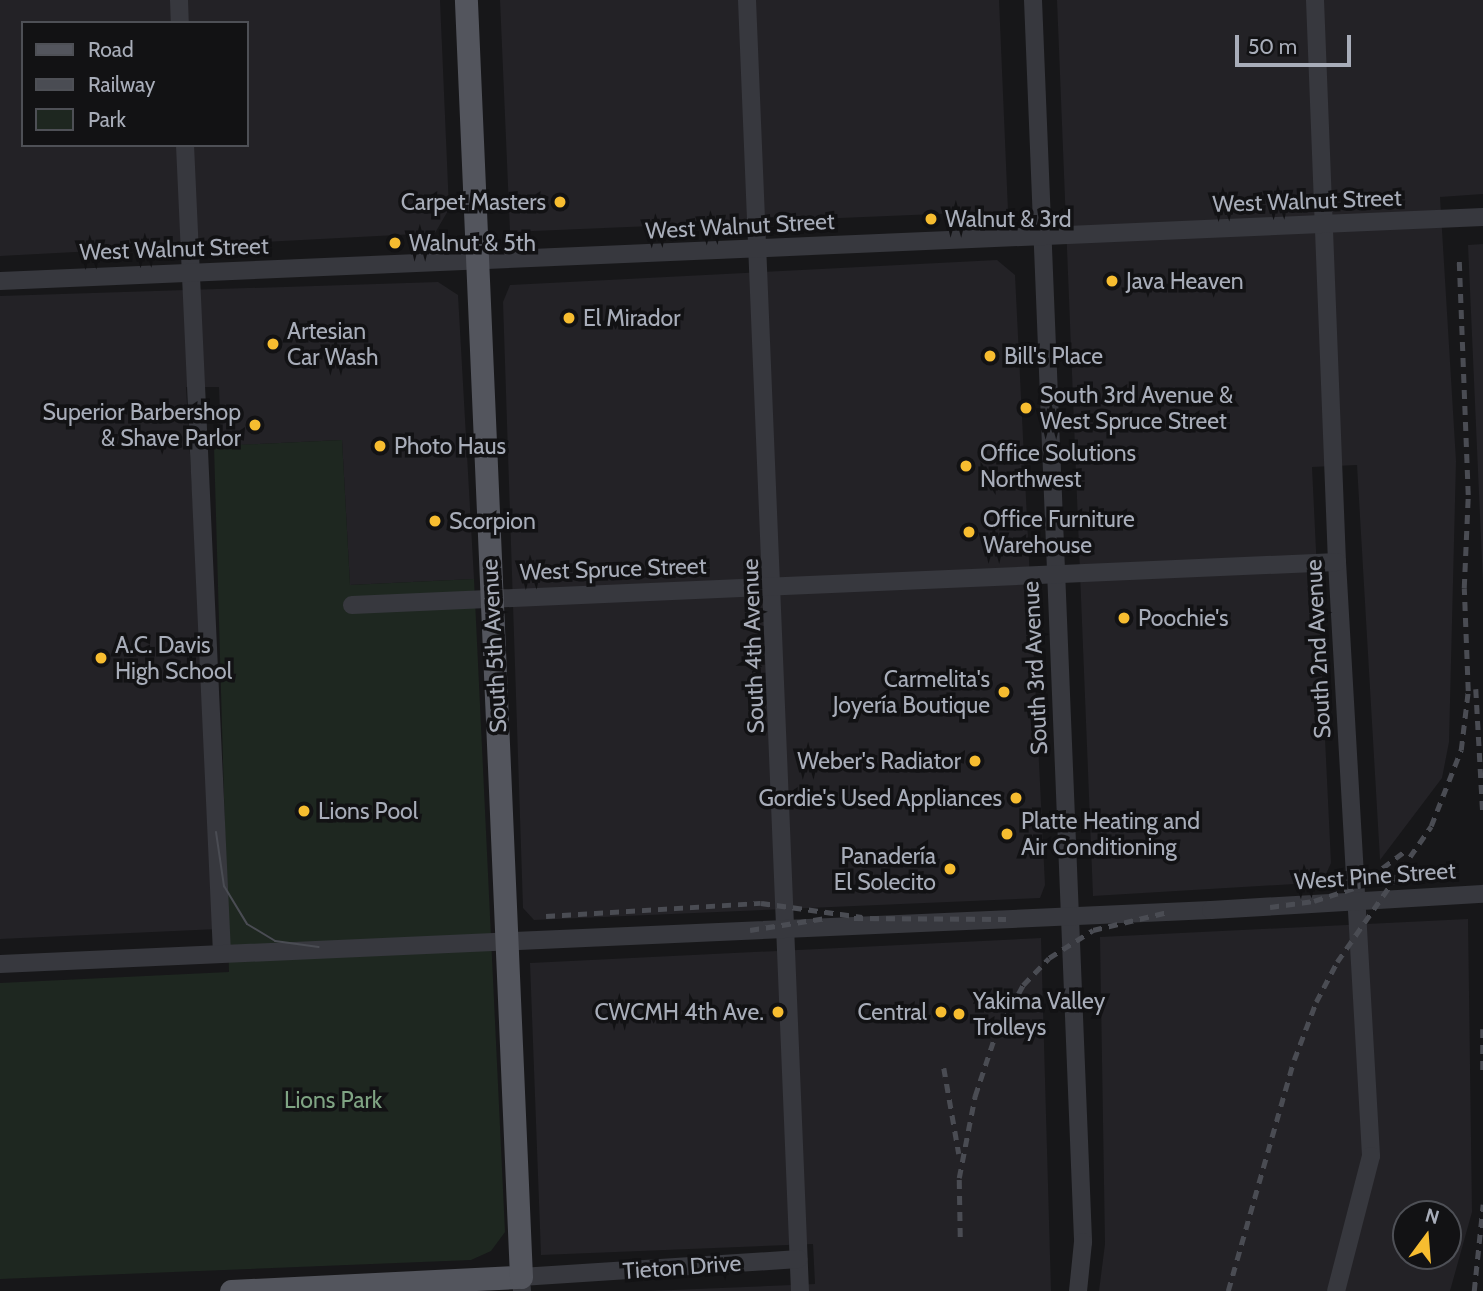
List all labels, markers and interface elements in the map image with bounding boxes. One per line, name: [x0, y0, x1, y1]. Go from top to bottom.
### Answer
legend: [21, 21, 248, 147]
scale bar: [1238, 21, 1354, 65]
text: 50 m: [1248, 34, 1297, 59]
text: Road: [88, 37, 134, 62]
text: Railway: [88, 72, 155, 97]
text: Park: [88, 107, 126, 132]
street label: West Walnut Street: [1212, 184, 1402, 218]
place label: Carpet Masters: [401, 188, 546, 216]
marker: Carpet Masters: [552, 194, 568, 210]
place label: Walnut & 3rd: [945, 205, 1072, 233]
street label: West Walnut Street: [645, 207, 835, 245]
marker: Walnut & 3rd: [923, 211, 939, 227]
place label: Walnut & 5th: [409, 229, 536, 257]
street label: West Walnut Street: [79, 232, 269, 266]
marker: Walnut & 5th: [387, 235, 403, 251]
place label: Java Heaven: [1126, 267, 1244, 295]
marker: Java Heaven: [1104, 273, 1120, 289]
place label: El Mirador: [583, 304, 680, 332]
marker: El Mirador: [561, 310, 577, 326]
place label: Artesian Car Wash: [287, 317, 379, 371]
marker: Artesian Car Wash: [265, 336, 281, 352]
place label: Bill's Place: [1004, 342, 1103, 370]
marker: Bill's Place: [982, 348, 998, 364]
place label: South 3rd Avenue & West Spruce Street: [1040, 381, 1233, 435]
place label: Superior Barbershop & Shave Parlor: [43, 398, 241, 452]
marker: South 3rd Avenue & West Spruce Street: [1018, 400, 1034, 416]
marker: Superior Barbershop & Shave Parlor: [247, 417, 263, 433]
place label: Photo Haus: [394, 432, 506, 460]
marker: Photo Haus: [372, 438, 388, 454]
place label: Office Solutions Northwest: [980, 439, 1136, 493]
marker: Office Solutions Northwest: [958, 458, 974, 474]
place label: Office Furniture Warehouse: [983, 505, 1135, 559]
place label: Scorpion: [449, 507, 536, 535]
marker: Scorpion: [427, 513, 443, 529]
marker: Office Furniture Warehouse: [961, 524, 977, 540]
street label: West Spruce Street: [519, 552, 707, 586]
street label: South 5th Avenue: [476, 558, 512, 734]
street label: South 4th Avenue: [736, 558, 770, 734]
street label: South 2nd Avenue: [1300, 559, 1336, 739]
street label: South 3rd Avenue: [1017, 580, 1053, 756]
place label: Poochie's: [1138, 604, 1229, 632]
marker: Poochie's: [1116, 610, 1132, 626]
place label: A.C. Davis High School: [115, 631, 232, 685]
marker: A.C. Davis High School: [93, 650, 109, 666]
place label: Carmelita's Joyería Boutique: [833, 665, 990, 719]
marker: Carmelita's Joyería Boutique: [996, 684, 1012, 700]
place label: Weber's Radiator: [797, 747, 961, 775]
marker: Weber's Radiator: [967, 753, 983, 769]
place label: Gordie's Used Appliances: [758, 784, 1002, 812]
marker: Gordie's Used Appliances: [1008, 790, 1024, 806]
place label: Lions Pool: [318, 797, 418, 825]
marker: Lions Pool: [296, 803, 312, 819]
place label: Platte Heating and Air Conditioning: [1021, 807, 1200, 861]
marker: Platte Heating and Air Conditioning: [999, 826, 1015, 842]
place label: Panadería El Solecito: [834, 842, 936, 896]
street label: West Pine Street: [1293, 857, 1457, 895]
marker: Panadería El Solecito: [942, 861, 958, 877]
place label: Yakima Valley Trolleys: [973, 987, 1105, 1041]
place label: CWCMH 4th Ave.: [594, 998, 764, 1026]
place label: Central: [857, 998, 927, 1026]
marker: CWCMH 4th Ave.: [770, 1004, 786, 1020]
marker: Central: [933, 1004, 949, 1020]
marker: Yakima Valley Trolleys: [951, 1006, 967, 1022]
park label: Lions Park: [284, 1086, 382, 1114]
north arrow: [1392, 1200, 1462, 1270]
text: N: [1423, 1203, 1442, 1229]
street label: Tieton Drive: [622, 1249, 742, 1285]

